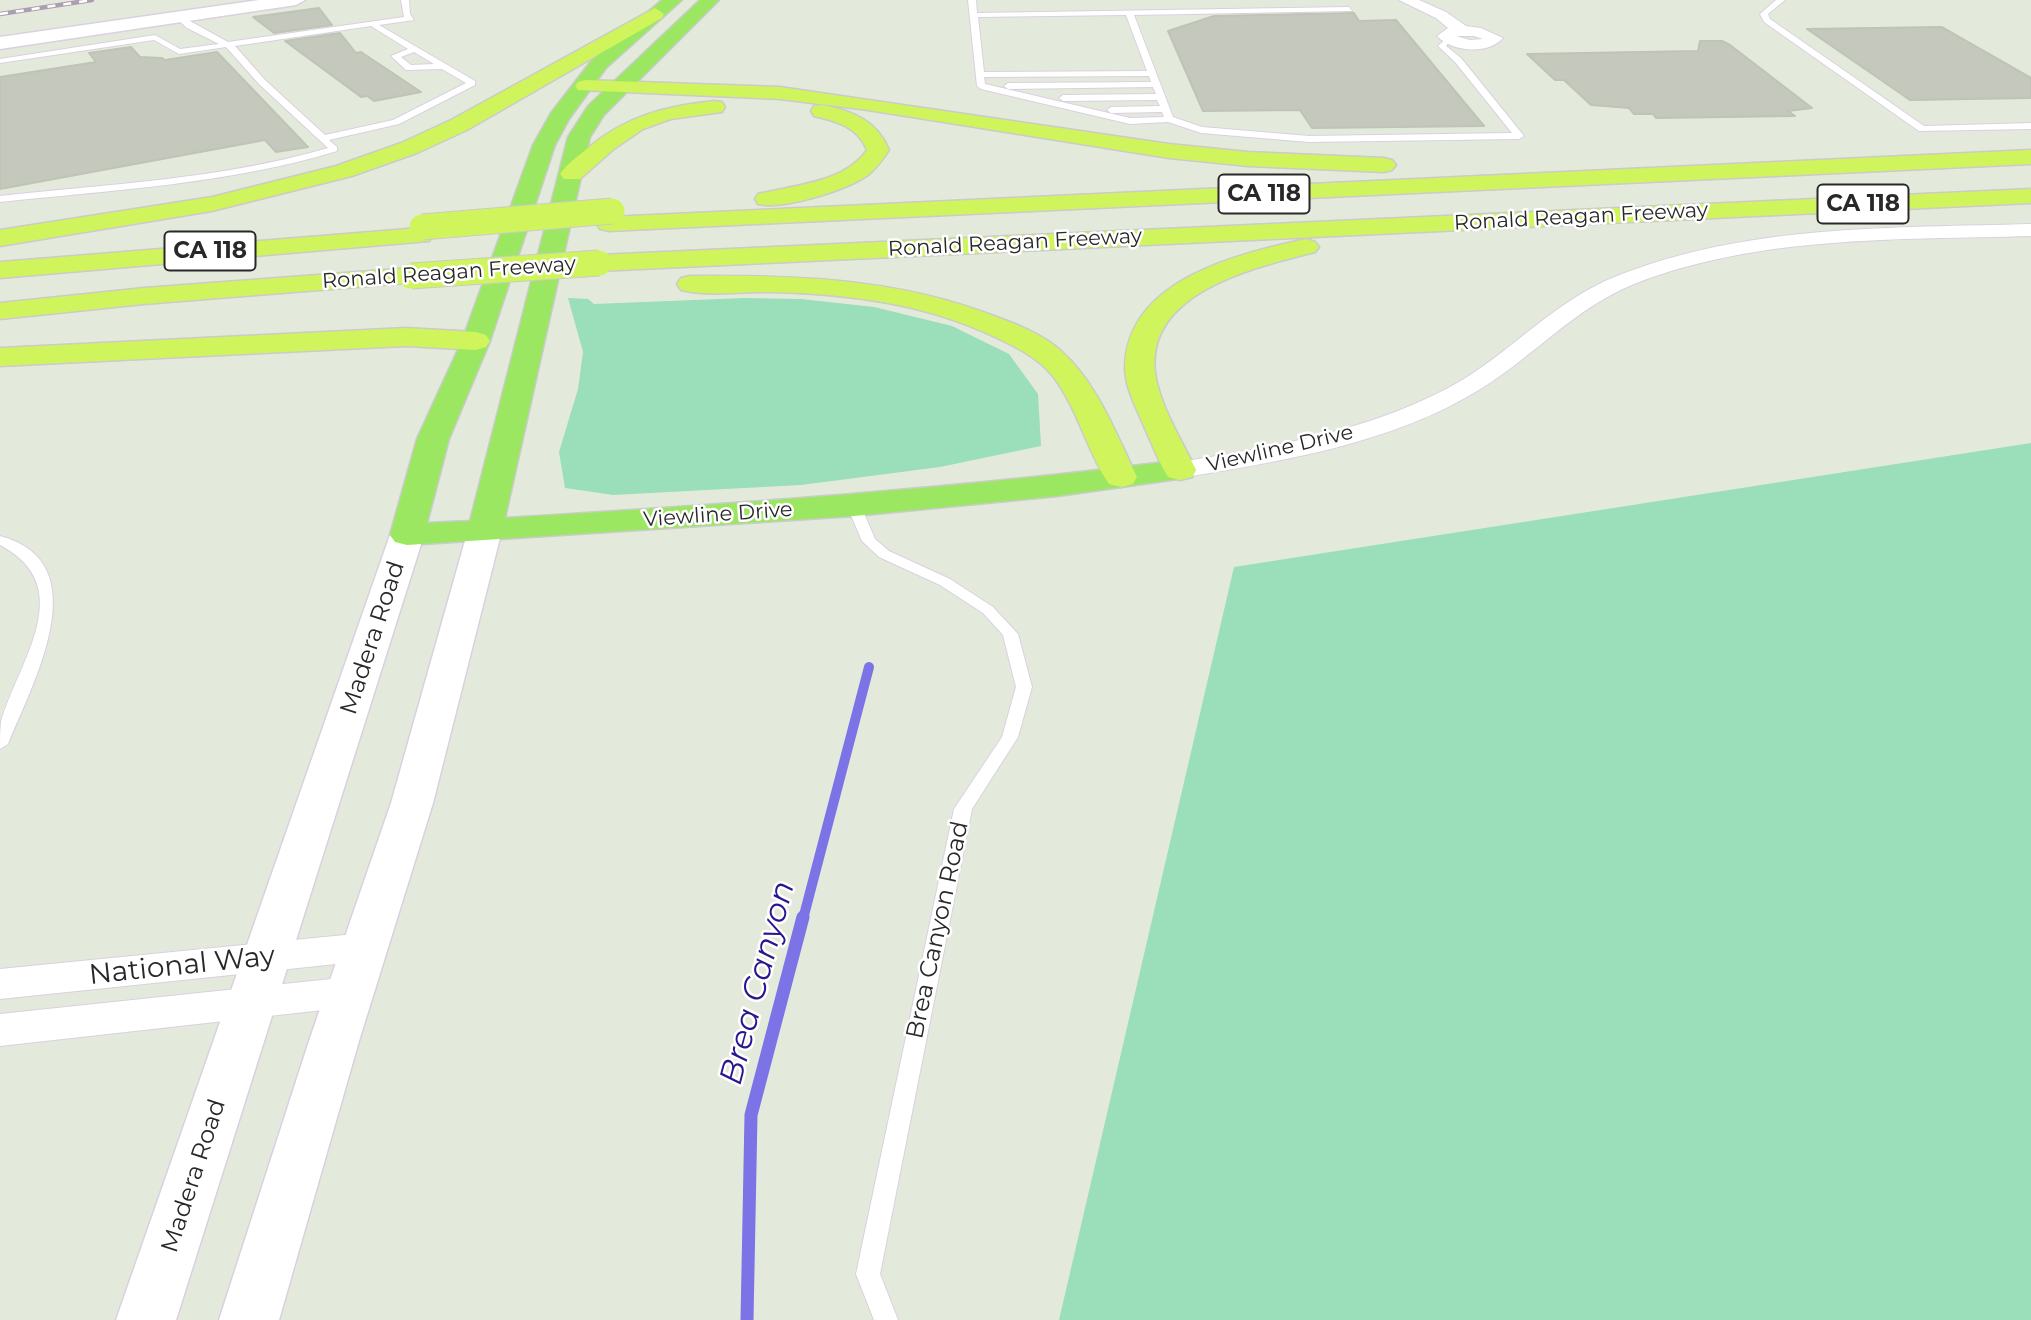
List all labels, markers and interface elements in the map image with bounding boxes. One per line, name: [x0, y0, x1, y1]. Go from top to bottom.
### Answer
road number: CA 118: [1218, 174, 1310, 214]
road number: CA 118: [1818, 184, 1909, 224]
street label: Ronald Reagan Freeway: [1453, 198, 1709, 236]
street label: Ronald Reagan Freeway: [887, 224, 1143, 262]
road number: CA 118: [164, 232, 256, 270]
street label: Ronald Reagan Freeway: [321, 252, 577, 294]
street label: Viewline Drive: [1204, 420, 1356, 478]
street label: Viewline Drive: [643, 497, 793, 533]
street label: Madera Road: [335, 558, 411, 718]
street label: Brea Canyon Road: [901, 819, 975, 1041]
water label: Brea Canyon: [712, 877, 804, 1089]
street label: National Way: [87, 940, 277, 992]
street label: Madera Road: [156, 1096, 232, 1256]

